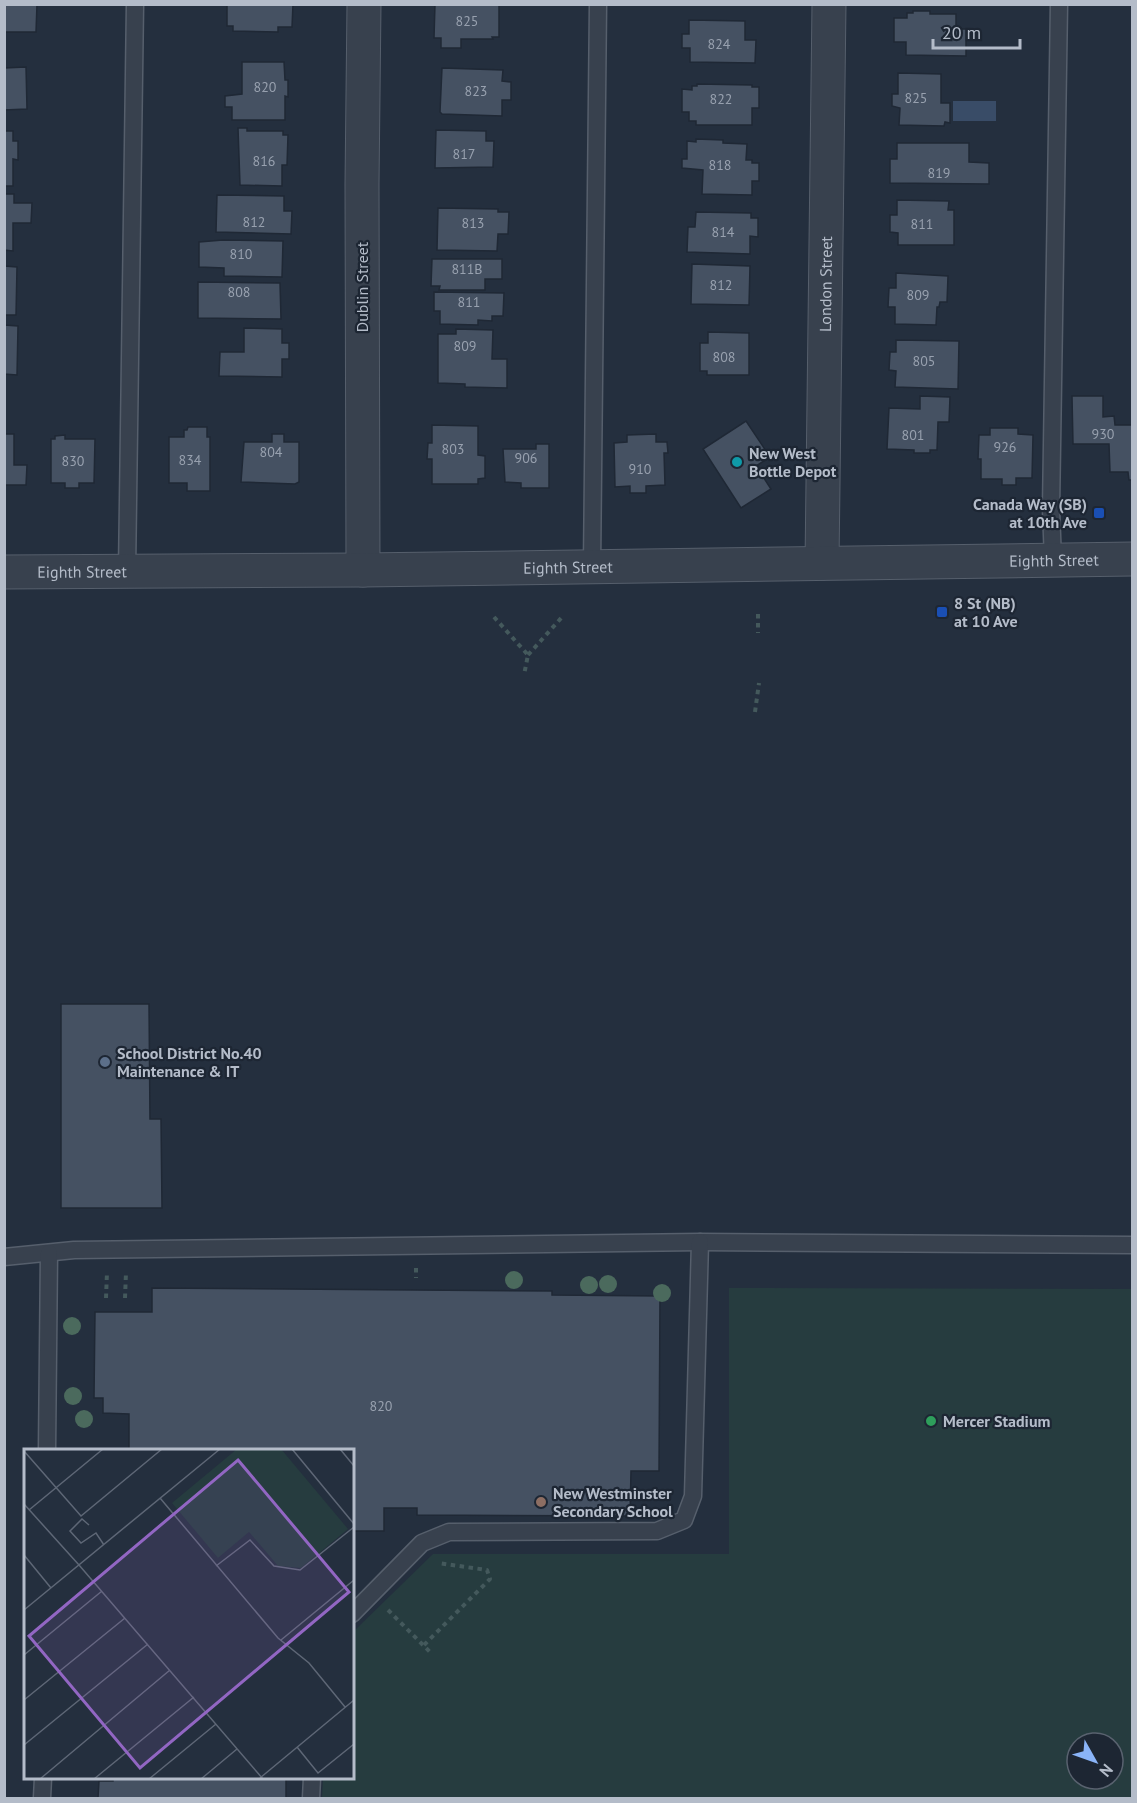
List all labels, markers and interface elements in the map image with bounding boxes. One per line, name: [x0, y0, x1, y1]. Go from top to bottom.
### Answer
house number: 825: [456, 12, 478, 30]
scale bar: [933, 12, 1020, 50]
text: 20 m: [942, 21, 981, 44]
house number: 824: [708, 35, 731, 53]
house number: 820: [254, 78, 277, 96]
house number: 823: [465, 82, 487, 100]
house number: 825: [905, 89, 927, 107]
house number: 822: [710, 90, 732, 108]
house number: 817: [453, 145, 475, 163]
house number: 816: [253, 152, 275, 170]
house number: 818: [709, 156, 731, 174]
house number: 819: [928, 164, 950, 182]
house number: 812: [243, 213, 265, 231]
house number: 813: [462, 214, 484, 232]
house number: 811: [911, 215, 933, 233]
house number: 814: [712, 223, 735, 241]
street label: London Street: [815, 235, 836, 332]
street label: Dublin Street: [352, 241, 372, 332]
house number: 810: [230, 245, 253, 263]
house number: 811B: [451, 260, 483, 278]
house number: 812: [710, 276, 732, 294]
house number: 808: [228, 283, 250, 301]
house number: 809: [907, 286, 929, 304]
house number: 811: [458, 293, 480, 311]
house number: 809: [454, 337, 476, 355]
house number: 808: [713, 348, 735, 366]
house number: 805: [913, 352, 935, 370]
house number: 930: [1092, 425, 1115, 443]
house number: 801: [902, 426, 924, 444]
house number: 926: [994, 438, 1016, 456]
house number: 803: [442, 440, 464, 458]
house number: 804: [260, 443, 283, 461]
place label: New West Bottle Depot: [749, 443, 837, 481]
house number: 906: [515, 449, 537, 467]
house number: 834: [179, 451, 202, 469]
house number: 830: [62, 452, 85, 470]
marker: New West Bottle Depot: [730, 455, 744, 469]
house number: 910: [629, 460, 652, 478]
place label: Canada Way (SB) at 10th Ave: [973, 494, 1087, 532]
marker: Canada Way (SB) at 10th Ave: [1092, 506, 1106, 520]
street label: Eighth Street: [1009, 549, 1099, 571]
street label: Eighth Street: [523, 556, 613, 578]
street label: Eighth Street: [37, 561, 127, 582]
place label: 8 St (NB) at 10 Ave: [954, 593, 1018, 631]
marker: 8 St (NB) at 10 Ave: [935, 605, 949, 619]
place label: School District No.40 Maintenance & IT: [117, 1043, 262, 1081]
marker: School District No.40 Maintenance & IT: [98, 1055, 112, 1069]
house number: 820: [370, 1397, 393, 1415]
place label: Mercer Stadium: [943, 1411, 1051, 1431]
marker: Mercer Stadium: [924, 1414, 938, 1428]
inset map: [24, 1449, 354, 1779]
place label: New Westminster Secondary School: [553, 1483, 673, 1521]
marker: New Westminster Secondary School: [534, 1495, 548, 1509]
north arrow: [1065, 1731, 1125, 1791]
text: N: [1095, 1760, 1118, 1781]

